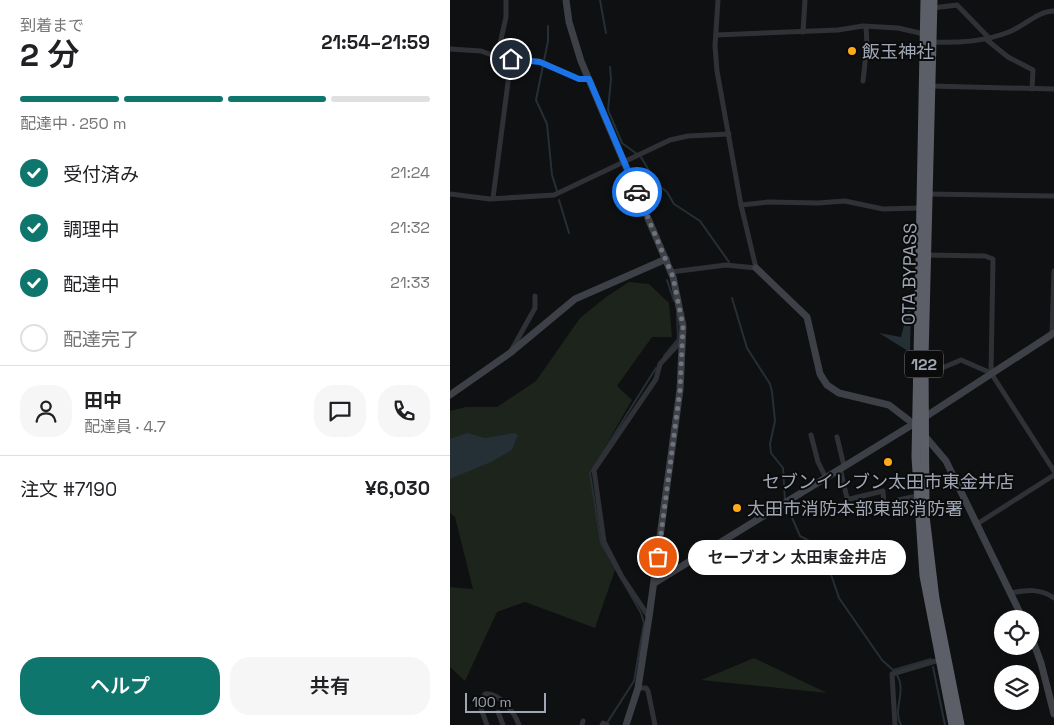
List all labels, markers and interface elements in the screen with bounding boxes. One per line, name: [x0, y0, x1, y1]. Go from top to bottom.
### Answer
text: 到着まで: [20, 15, 84, 36]
text: 21:54–21:59: [321, 30, 430, 55]
text: 2 分: [20, 35, 79, 75]
pin: [490, 38, 532, 80]
place label: 飯玉神社: [862, 40, 934, 63]
icon: home: [497, 45, 525, 73]
marker: 飯玉神社: [846, 45, 858, 57]
text: 配達中 · 250 m: [20, 113, 127, 134]
icon: check: [20, 159, 48, 187]
text: 受付済み: [63, 162, 139, 187]
text: 21:24: [390, 162, 430, 183]
courier: [612, 167, 662, 217]
icon: car: [623, 178, 651, 206]
icon: check: [20, 214, 48, 242]
text: 調理中: [63, 217, 120, 242]
text: 21:32: [390, 217, 430, 238]
street label: OTA BYPASS: [897, 223, 921, 325]
icon: check: [20, 269, 48, 297]
text: 配達中: [63, 272, 120, 297]
text: 21:33: [390, 272, 430, 293]
text: 配達完了: [63, 327, 139, 352]
road number: 122: [905, 350, 943, 378]
button: person: [20, 385, 72, 437]
button: chat: [314, 385, 366, 437]
button: phone: [378, 385, 430, 437]
text: 田中: [84, 388, 122, 413]
text: 配達員 · 4.7: [84, 416, 166, 437]
marker: セブンイレブン太田市東金井店: [882, 456, 894, 468]
place label: セブンイレブン太田市東金井店: [762, 470, 1014, 493]
text: ¥6,030: [365, 476, 430, 501]
text: 注文 #7190: [20, 477, 117, 502]
place label: 太田市消防本部東部消防署: [747, 497, 963, 520]
marker: 太田市消防本部東部消防署: [731, 502, 743, 514]
pin: [637, 536, 679, 578]
callout: セーブオン 太田東金井店: [688, 540, 906, 574]
icon: bag: [644, 543, 672, 571]
text: セーブオン 太田東金井店: [707, 547, 887, 568]
map controls: [994, 610, 1039, 710]
button: locate: [994, 610, 1039, 655]
button: ヘルプ: [20, 657, 220, 715]
button: 共有: [230, 657, 430, 715]
button: layers: [994, 665, 1039, 710]
scale bar: [465, 690, 546, 713]
text: 100 m: [472, 693, 511, 711]

